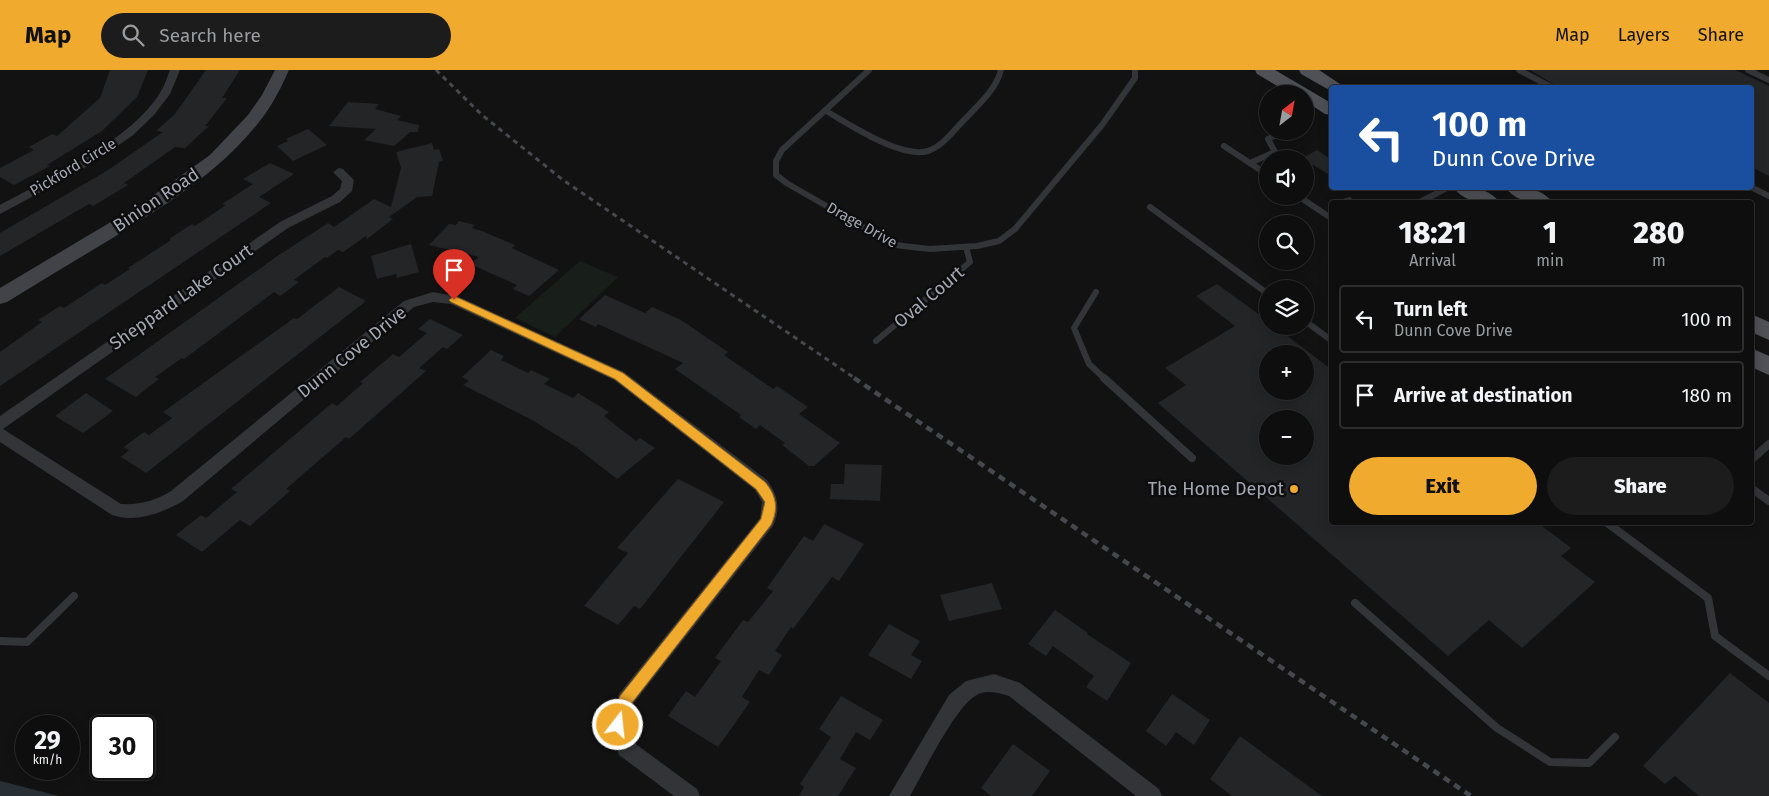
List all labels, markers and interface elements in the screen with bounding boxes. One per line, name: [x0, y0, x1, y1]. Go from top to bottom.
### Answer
search box: [101, 13, 451, 58]
text: Map: [25, 21, 71, 49]
icon: search: [119, 21, 147, 49]
text: Search here: [159, 24, 261, 47]
text: Map: [1555, 24, 1590, 46]
text: Layers: [1618, 24, 1670, 46]
text: Share: [1698, 24, 1744, 46]
north arrow: [1259, 85, 1314, 140]
map controls: [1259, 85, 1314, 465]
text: 100 m: [1432, 103, 1527, 145]
icon: left: [1349, 105, 1414, 170]
street label: Pickford Circle: [27, 134, 119, 200]
text: Dunn Cove Drive: [1432, 145, 1595, 172]
button: sound: [1259, 150, 1314, 205]
street label: Binion Road: [109, 163, 203, 237]
street label: Drage Drive: [824, 198, 900, 252]
button: search: [1259, 215, 1314, 270]
text: 18:21: [1398, 215, 1467, 251]
text: 1: [1543, 215, 1557, 251]
text: 280: [1633, 215, 1685, 251]
street label: Sheppard Lake Court: [105, 239, 257, 355]
pin: [433, 249, 475, 300]
text: Arrival: [1409, 251, 1456, 270]
text: min: [1536, 251, 1564, 270]
text: m: [1652, 251, 1666, 270]
icon: arrive: [440, 256, 468, 284]
street label: Oval Court: [889, 261, 969, 333]
button: layers: [1259, 280, 1314, 335]
text: Turn left: [1394, 298, 1468, 321]
street label: Dunn Cove Drive: [293, 301, 411, 403]
icon: left: [1351, 305, 1379, 333]
text: 100 m: [1681, 308, 1732, 331]
text: Dunn Cove Drive: [1394, 321, 1513, 340]
button: +: [1259, 345, 1314, 400]
icon: arrive: [1351, 381, 1379, 409]
text: Arrive at destination: [1394, 384, 1573, 407]
text: 180 m: [1681, 384, 1732, 407]
button: −: [1259, 410, 1314, 465]
button: Exit: [1349, 457, 1537, 515]
button: Share: [1547, 457, 1734, 515]
place label: The Home Depot: [1148, 478, 1285, 500]
marker: The Home Depot: [1288, 483, 1300, 495]
position arrow: [591, 698, 643, 750]
speed limit sign: 30: [90, 715, 155, 780]
text: 29: [34, 726, 61, 756]
text: km/h: [33, 753, 62, 767]

